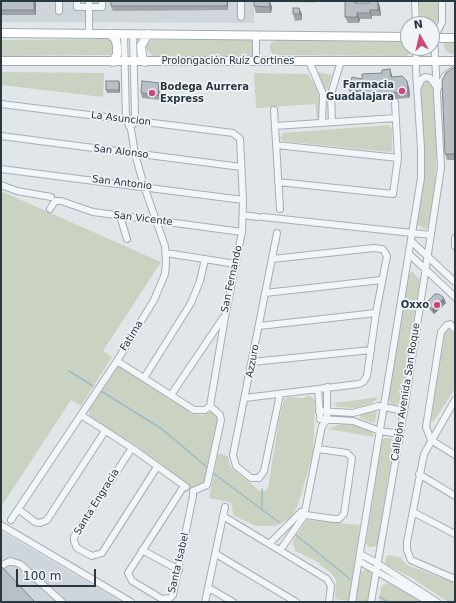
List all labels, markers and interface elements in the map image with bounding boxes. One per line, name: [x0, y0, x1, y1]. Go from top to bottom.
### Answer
north arrow: [400, 16, 440, 56]
text: N: [413, 18, 424, 32]
street label: Prolongación Ruíz Cortines: [161, 55, 295, 67]
place label: Farmacia Guadalajara: [326, 79, 394, 102]
place label: Bodega Aurrera Express: [160, 81, 249, 104]
marker: Farmacia Guadalajara: [397, 86, 407, 96]
marker: Bodega Aurrera Express: [147, 88, 157, 98]
street label: La Asuncion: [90, 109, 152, 129]
street label: San Alonso: [93, 143, 149, 161]
street label: San Antonio: [91, 173, 153, 193]
street label: San Vicente: [113, 209, 173, 229]
street label: San Fernando: [219, 244, 245, 314]
place label: Oxxo: [401, 299, 429, 311]
marker: Oxxo: [432, 300, 442, 310]
street label: Fatima: [118, 319, 146, 353]
street label: Callejón Avenida San Roque: [389, 322, 423, 462]
street label: Azzuro: [244, 343, 262, 379]
street label: Santa Engracia: [72, 467, 122, 537]
street label: Santa Isabel: [166, 532, 192, 594]
scale bar: [18, 561, 98, 587]
text: 100 m: [23, 569, 61, 583]

